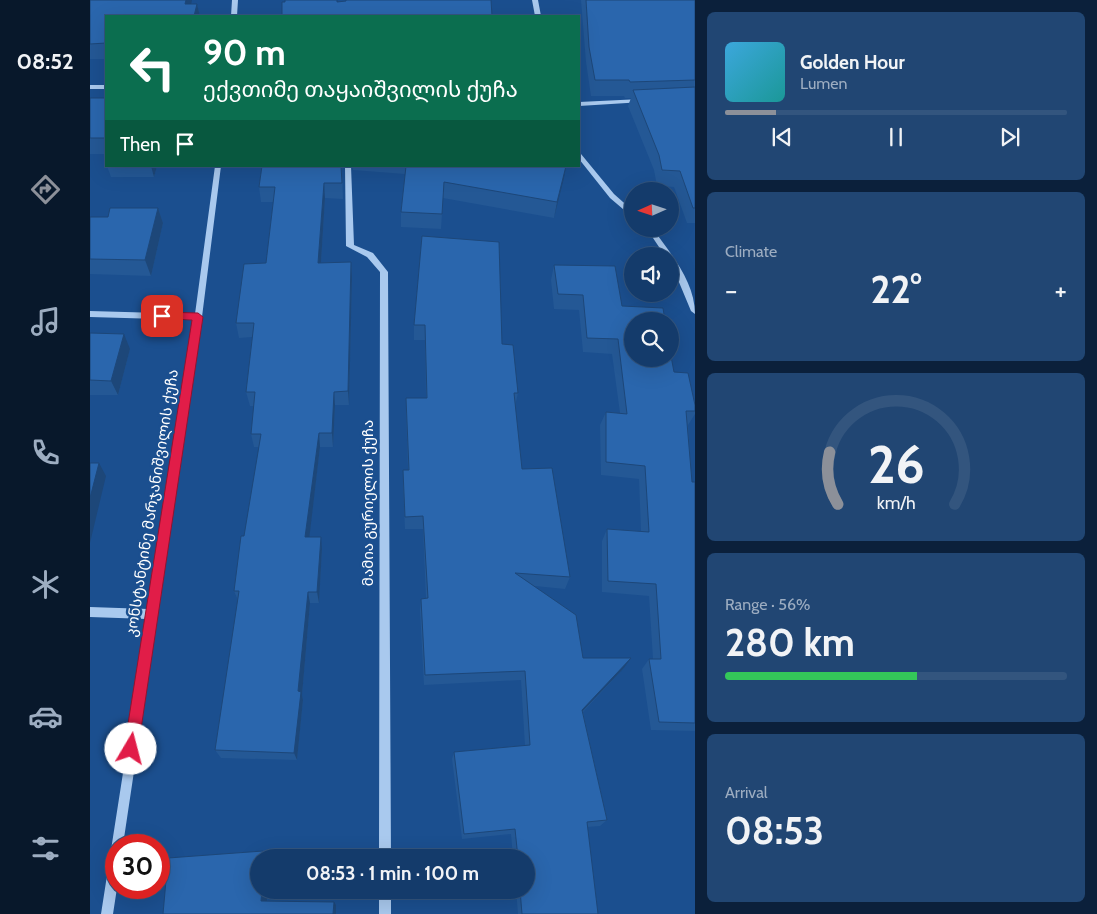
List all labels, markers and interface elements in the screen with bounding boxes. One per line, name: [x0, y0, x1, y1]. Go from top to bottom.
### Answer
text: 90 m: [203, 31, 286, 74]
icon: left: [120, 35, 185, 100]
text: 08:52: [16, 48, 74, 75]
text: Golden Hour: [800, 51, 905, 74]
text: Lumen: [800, 74, 847, 93]
text: ექვთიმე თაყაიშვილის ქუჩა: [203, 76, 518, 103]
icon: previous: [768, 123, 796, 151]
icon: pause: [882, 123, 910, 151]
icon: next: [996, 123, 1024, 151]
icon: arrive: [171, 130, 199, 158]
text: Then: [120, 133, 161, 156]
icon: directions: [28, 172, 63, 207]
north arrow: [624, 182, 679, 238]
map controls: [624, 182, 679, 367]
text: Climate: [725, 242, 777, 261]
button: sound: [624, 247, 679, 302]
text: 22°: [870, 266, 922, 313]
text: −: [725, 273, 737, 307]
text: +: [1055, 273, 1067, 307]
pin: [141, 295, 183, 337]
icon: arrive: [148, 302, 176, 330]
icon: music: [28, 304, 63, 339]
button: search: [624, 312, 679, 367]
street label: კონსტანტინე მარჯანიშვილის ქუჩა: [122, 368, 182, 638]
street label: მამია გურიელის ქუჩა: [359, 420, 377, 586]
text: 26: [868, 433, 924, 496]
icon: phone: [28, 435, 63, 470]
text: km/h: [876, 492, 916, 513]
icon: climate: [28, 567, 63, 602]
text: Range · 56%: [725, 595, 811, 614]
text: 280 km: [725, 619, 855, 666]
icon: car: [28, 699, 63, 734]
position arrow: [104, 722, 156, 774]
text: Arrival: [725, 783, 768, 802]
text: 08:53: [725, 807, 824, 854]
icon: filters: [28, 831, 63, 866]
speed limit sign: 30: [105, 834, 170, 899]
text: 08:53 · 1 min · 100 m: [306, 862, 479, 885]

